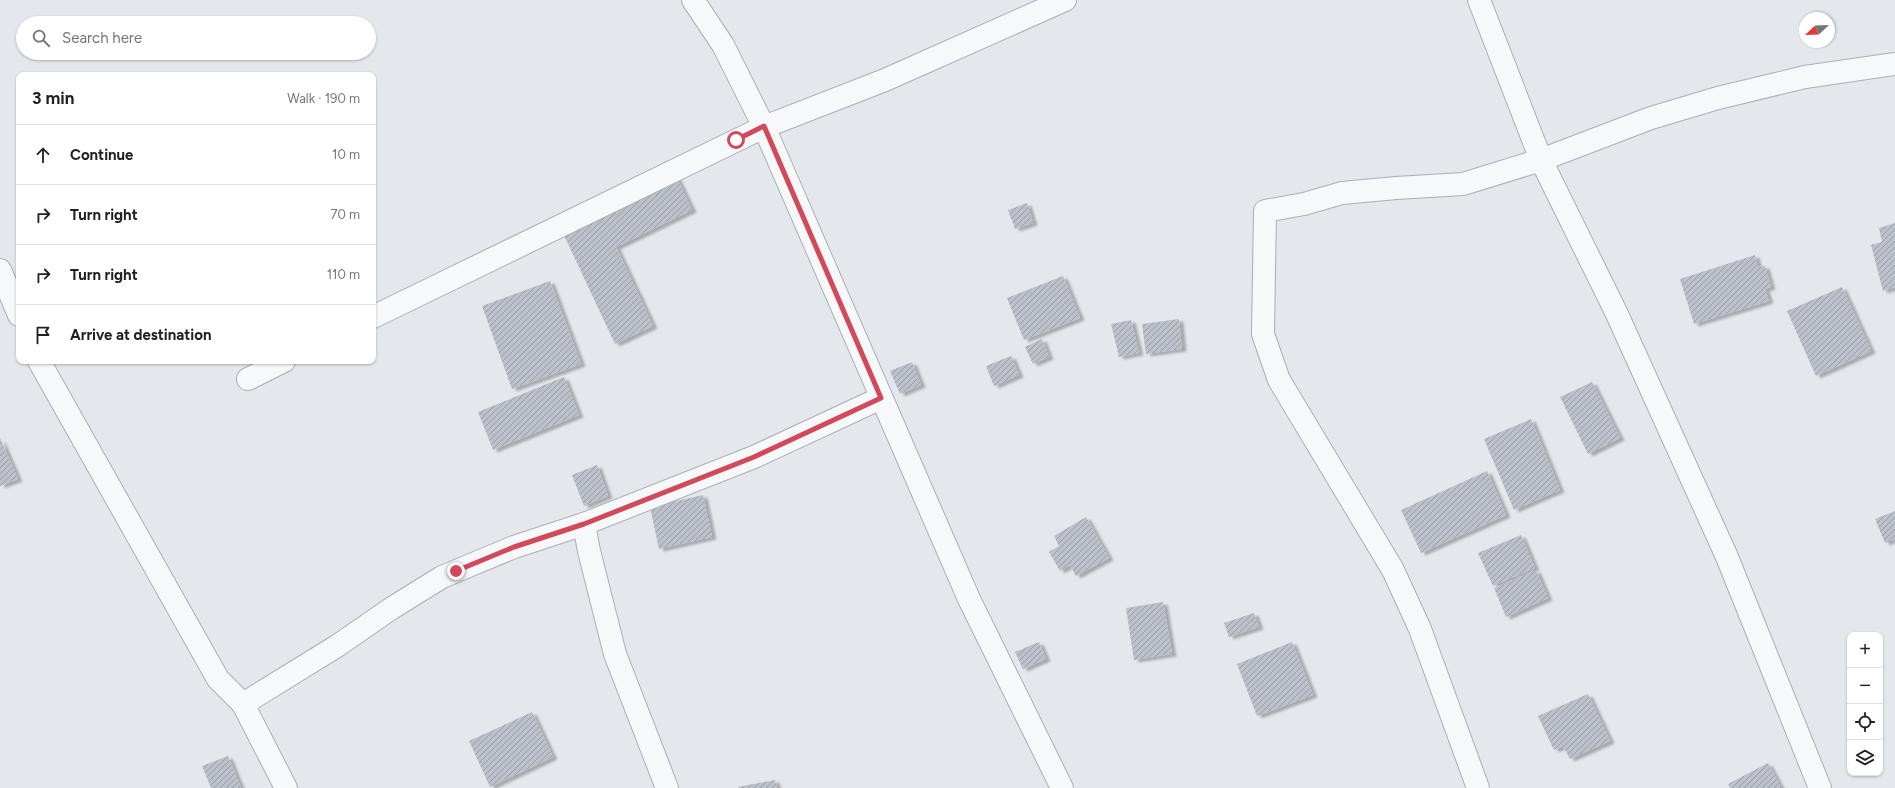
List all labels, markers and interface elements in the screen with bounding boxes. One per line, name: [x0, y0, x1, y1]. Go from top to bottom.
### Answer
north arrow: [1799, 12, 1835, 48]
search box: [16, 16, 376, 60]
icon: search: [30, 27, 52, 49]
text: Search here: [62, 29, 142, 47]
text: 3 min: [32, 88, 74, 108]
text: Walk · 190 m: [287, 91, 360, 106]
route start: [727, 131, 745, 149]
icon: ahead: [32, 144, 54, 166]
text: Continue: [70, 146, 133, 164]
text: 10 m: [332, 147, 360, 162]
icon: right: [32, 204, 54, 226]
text: Turn right: [70, 206, 138, 224]
text: 70 m: [330, 207, 360, 222]
icon: right: [32, 264, 54, 286]
text: Turn right: [70, 266, 138, 284]
text: 110 m: [327, 267, 360, 282]
icon: arrive: [32, 324, 54, 346]
text: Arrive at destination: [70, 326, 211, 344]
route end: [447, 562, 465, 580]
map controls: [1847, 632, 1883, 776]
button: +: [1847, 632, 1883, 668]
button: −: [1847, 668, 1883, 704]
button: locate: [1847, 704, 1883, 740]
button: layers: [1847, 740, 1883, 776]

